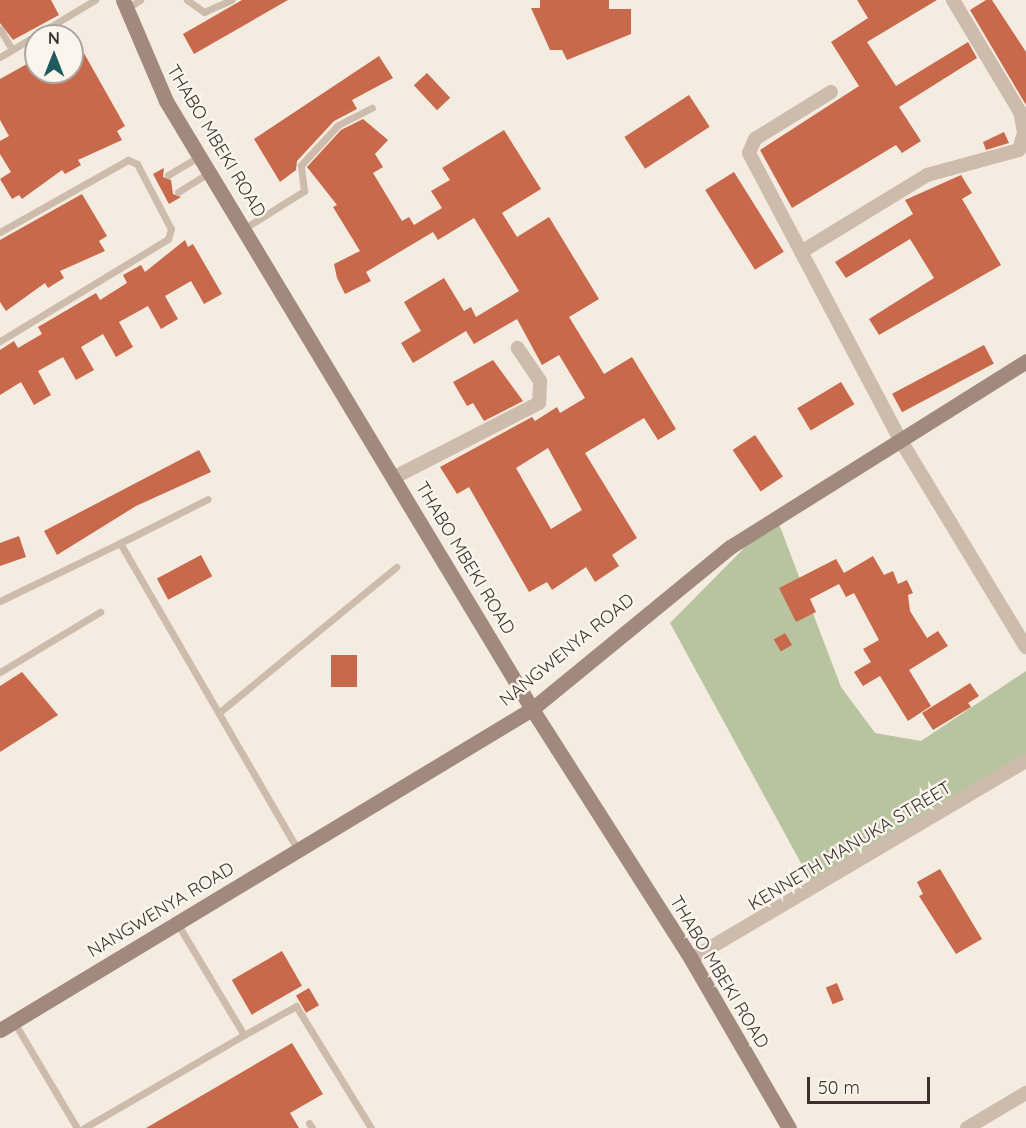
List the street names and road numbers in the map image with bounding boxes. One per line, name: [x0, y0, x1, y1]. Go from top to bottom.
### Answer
street label: THABO MBEKI ROAD: [162, 61, 270, 221]
street label: THABO MBEKI ROAD: [411, 478, 519, 638]
street label: NANGWENYA ROAD: [495, 589, 639, 711]
street label: KENNETH MANUKA STREET: [745, 777, 955, 915]
street label: NANGWENYA ROAD: [84, 858, 238, 962]
street label: THABO MBEKI ROAD: [665, 892, 773, 1052]

